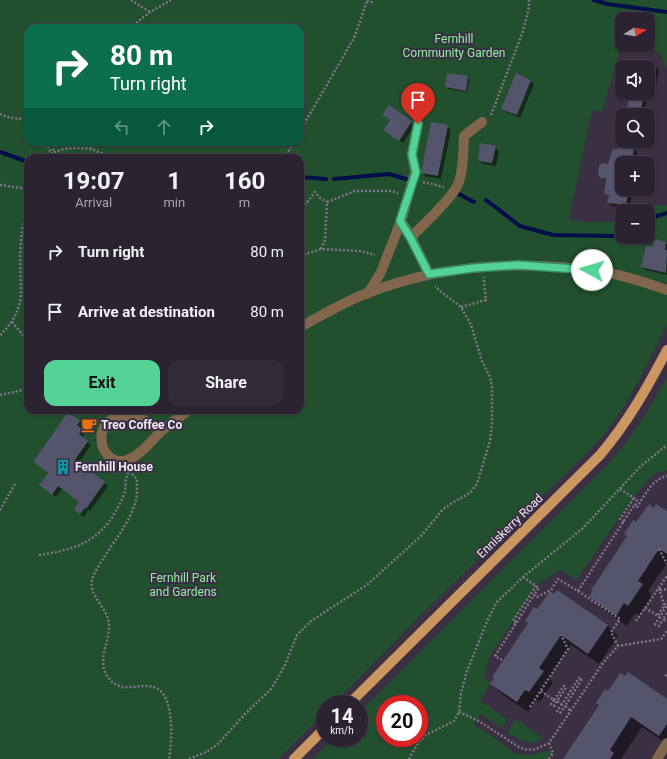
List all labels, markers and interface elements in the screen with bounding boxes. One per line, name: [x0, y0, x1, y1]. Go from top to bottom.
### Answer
north arrow: [615, 12, 655, 52]
map controls: [615, 12, 655, 244]
park label: Fernhill Community Garden: [403, 32, 505, 60]
text: 80 m: [110, 39, 173, 72]
icon: right: [44, 40, 96, 92]
button: sound: [615, 60, 655, 100]
text: Turn right: [110, 73, 187, 94]
pin: [401, 83, 435, 124]
icon: arrive: [407, 89, 429, 111]
button: search: [615, 108, 655, 148]
icon: left: [111, 116, 133, 138]
icon: ahead: [153, 116, 175, 138]
icon: right: [195, 116, 217, 138]
button: +: [615, 156, 655, 196]
text: 19:07: [63, 167, 125, 195]
text: 1: [167, 167, 181, 195]
text: 160: [224, 167, 265, 195]
text: Arrival: [75, 195, 112, 210]
text: min: [163, 195, 185, 210]
text: m: [239, 195, 250, 210]
button: −: [615, 204, 655, 244]
icon: right: [44, 241, 66, 263]
text: Turn right: [78, 243, 144, 261]
text: 80 m: [250, 243, 284, 261]
position arrow: [571, 249, 613, 291]
icon: arrive: [44, 301, 66, 323]
text: Arrive at destination: [78, 303, 215, 321]
text: 80 m: [250, 303, 284, 321]
button: Exit: [44, 360, 160, 406]
button: Share: [168, 360, 284, 406]
cafe icon: Treo Coffee Co: [80, 416, 98, 434]
place label: Treo Coffee Co: [101, 418, 182, 432]
building icon: Fernhill House: [54, 458, 72, 476]
place label: Fernhill House: [75, 460, 153, 474]
street label: Enniskerry Road: [474, 491, 546, 561]
park label: Fernhill Park and Gardens: [149, 571, 217, 599]
speed limit sign: 20: [376, 695, 428, 747]
text: 14: [331, 704, 353, 728]
text: km/h: [330, 725, 354, 736]

